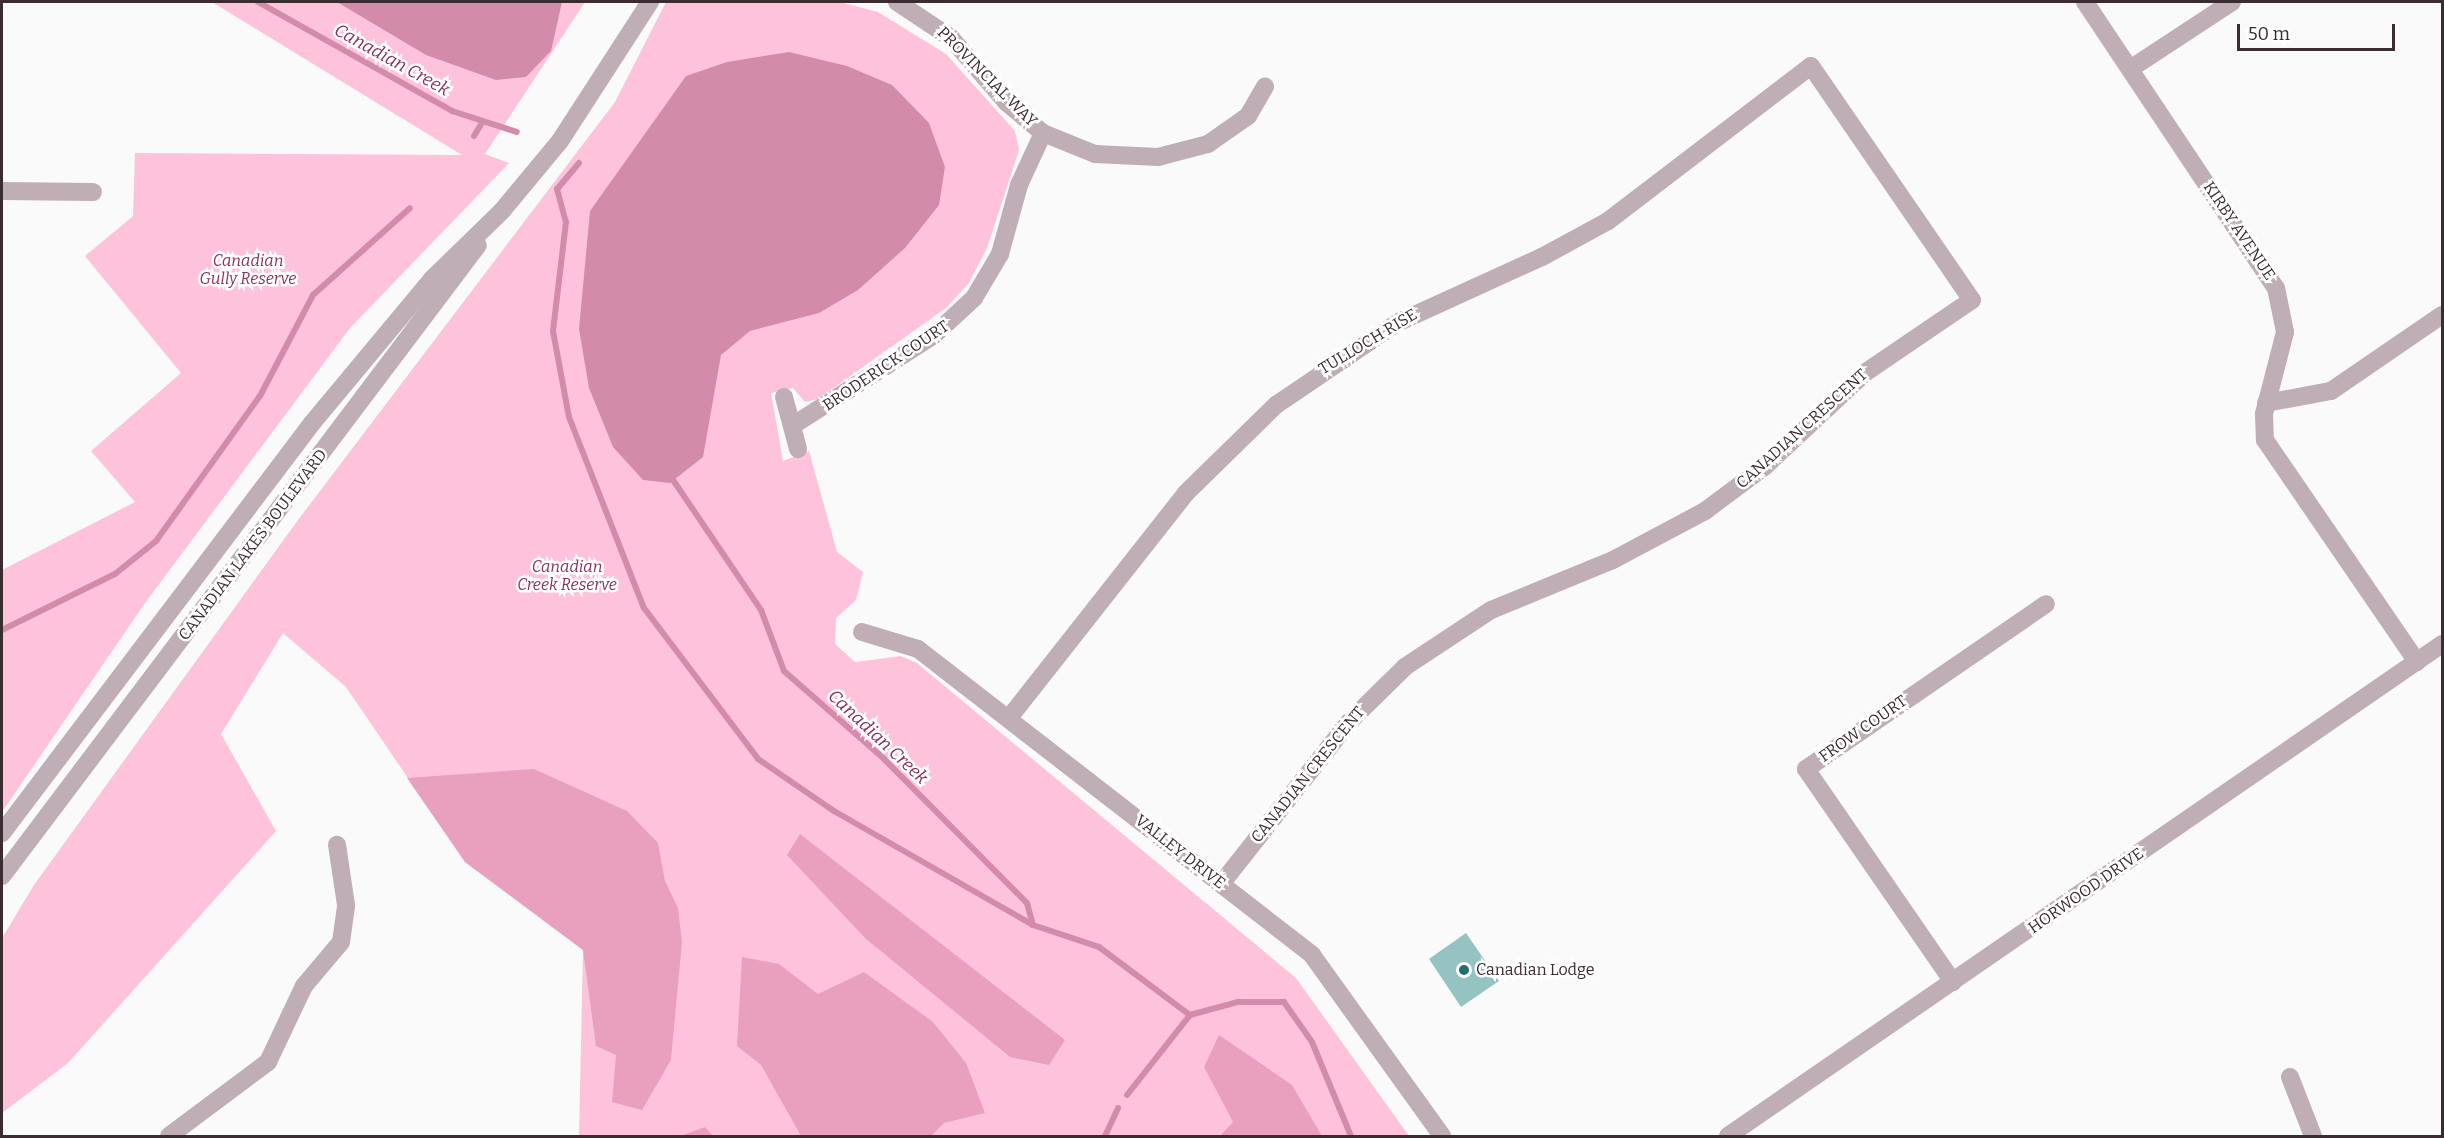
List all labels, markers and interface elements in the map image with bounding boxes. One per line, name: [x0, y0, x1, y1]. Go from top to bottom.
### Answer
scale bar: [2240, 12, 2398, 50]
water label: Canadian Creek: [331, 19, 453, 101]
street label: PROVINCIAL WAY: [933, 23, 1041, 131]
text: 50 m: [2248, 23, 2290, 45]
street label: KIRBY AVENUE: [2199, 178, 2279, 284]
park label: Canadian Gully Reserve: [200, 251, 296, 289]
street label: TULLOCH RISE: [1315, 305, 1421, 379]
street label: BRODERICK COURT: [819, 317, 953, 415]
street label: CANADIAN CRESCENT: [1733, 365, 1871, 493]
street label: CANADIAN LAKES BOULEVARD: [175, 446, 331, 644]
park label: Canadian Creek Reserve: [517, 557, 617, 595]
water label: Canadian Creek: [824, 685, 932, 789]
street label: FROW COURT: [1815, 692, 1911, 766]
street label: CANADIAN CRESCENT: [1247, 703, 1369, 847]
street label: VALLEY DRIVE: [1131, 811, 1229, 893]
street label: HORWOOD DRIVE: [2025, 844, 2147, 938]
place label: Canadian Lodge: [1476, 960, 1595, 980]
marker: Canadian Lodge: [1457, 963, 1471, 977]

